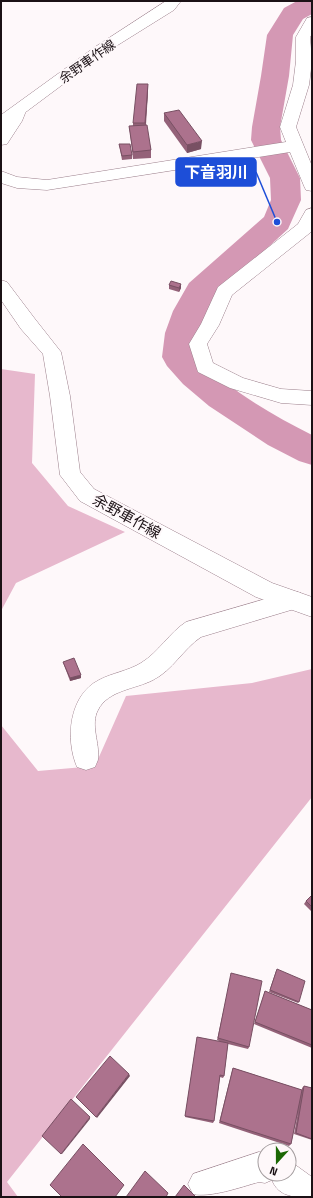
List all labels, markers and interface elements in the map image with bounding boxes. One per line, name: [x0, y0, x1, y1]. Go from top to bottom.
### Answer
street label: 余野車作線: [55, 34, 119, 88]
callout: 下音羽川: [176, 158, 256, 186]
text: 下音羽川: [184, 160, 248, 184]
street label: 余野車作線: [89, 488, 165, 544]
north arrow: [257, 1142, 297, 1182]
text: N: [267, 1163, 280, 1180]

